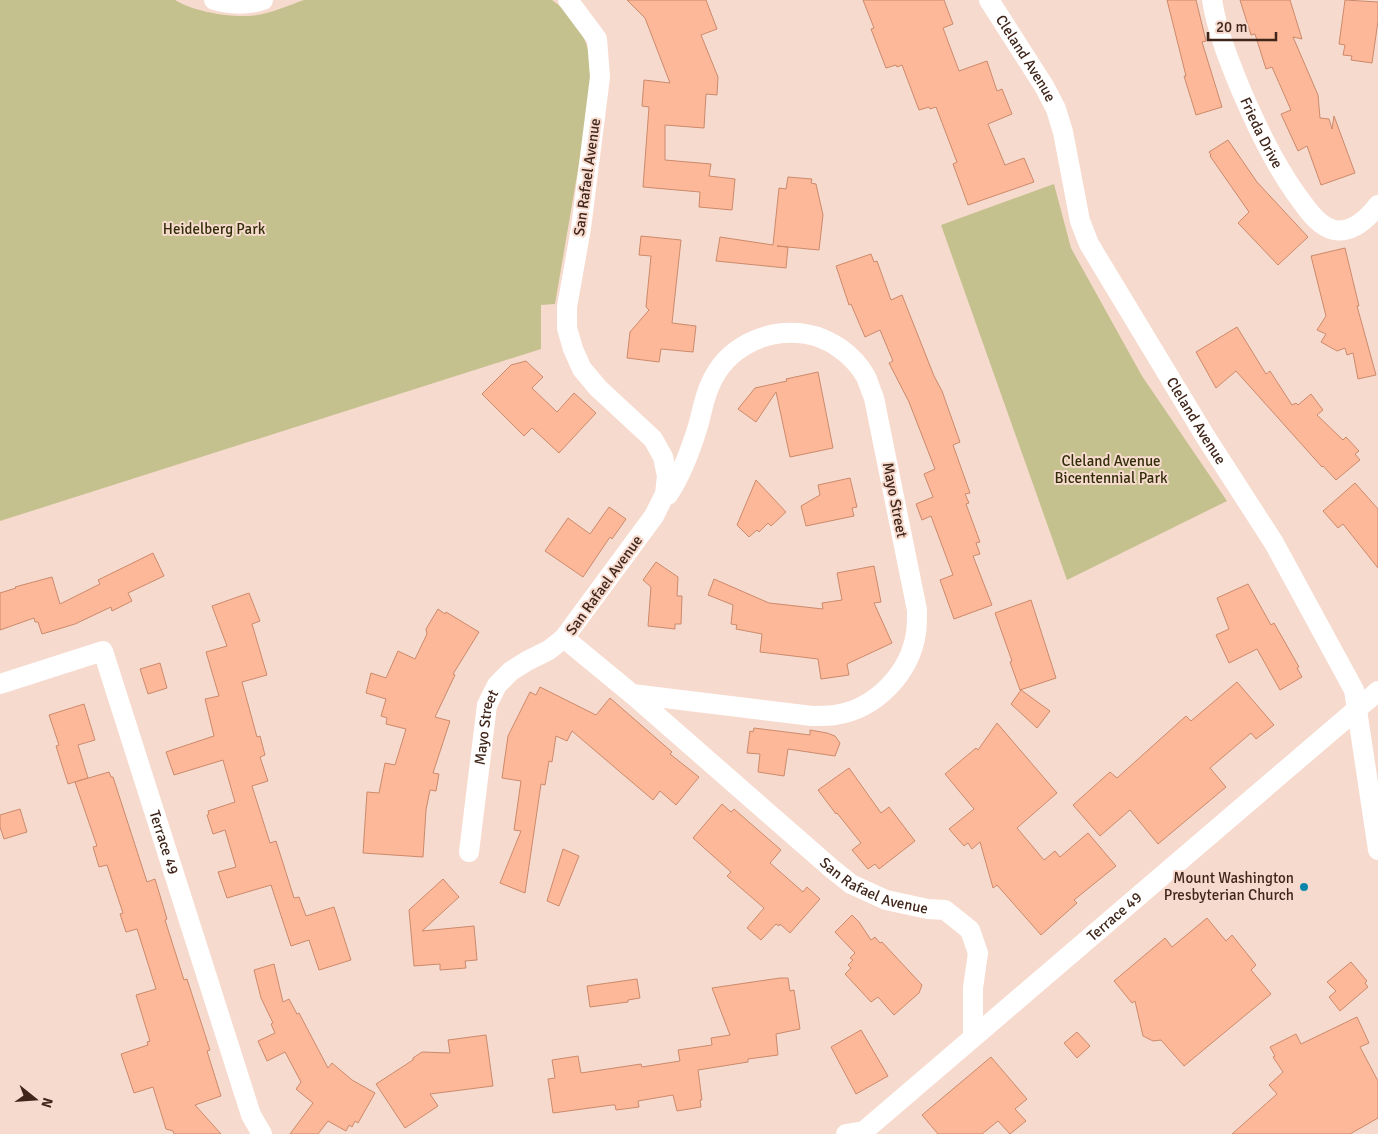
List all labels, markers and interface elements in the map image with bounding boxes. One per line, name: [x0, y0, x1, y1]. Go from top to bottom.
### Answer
scale bar: [1208, 10, 1276, 42]
street label: Cleland Avenue: [992, 11, 1060, 105]
text: 20 m: [1216, 18, 1247, 36]
street label: Frieda Drive: [1236, 94, 1287, 172]
street label: San Rafael Avenue: [570, 117, 604, 237]
park label: Heidelberg Park: [163, 220, 266, 238]
street label: Cleland Avenue: [1162, 374, 1230, 468]
park label: Cleland Avenue Bicentennial Park: [1055, 452, 1168, 487]
street label: Mayo Street: [879, 461, 911, 539]
street label: San Rafael Avenue: [562, 532, 646, 638]
street label: Mayo Street: [471, 686, 502, 766]
street label: Terrace 49: [145, 808, 183, 877]
street label: San Rafael Avenue: [816, 853, 930, 918]
place label: Mount Washington Presbyterian Church: [1164, 869, 1294, 904]
marker: Mount Washington Presbyterian Church: [1298, 881, 1310, 893]
street label: Terrace 49: [1084, 888, 1145, 945]
north arrow: [10, 1074, 60, 1124]
text: N: [37, 1096, 57, 1110]

